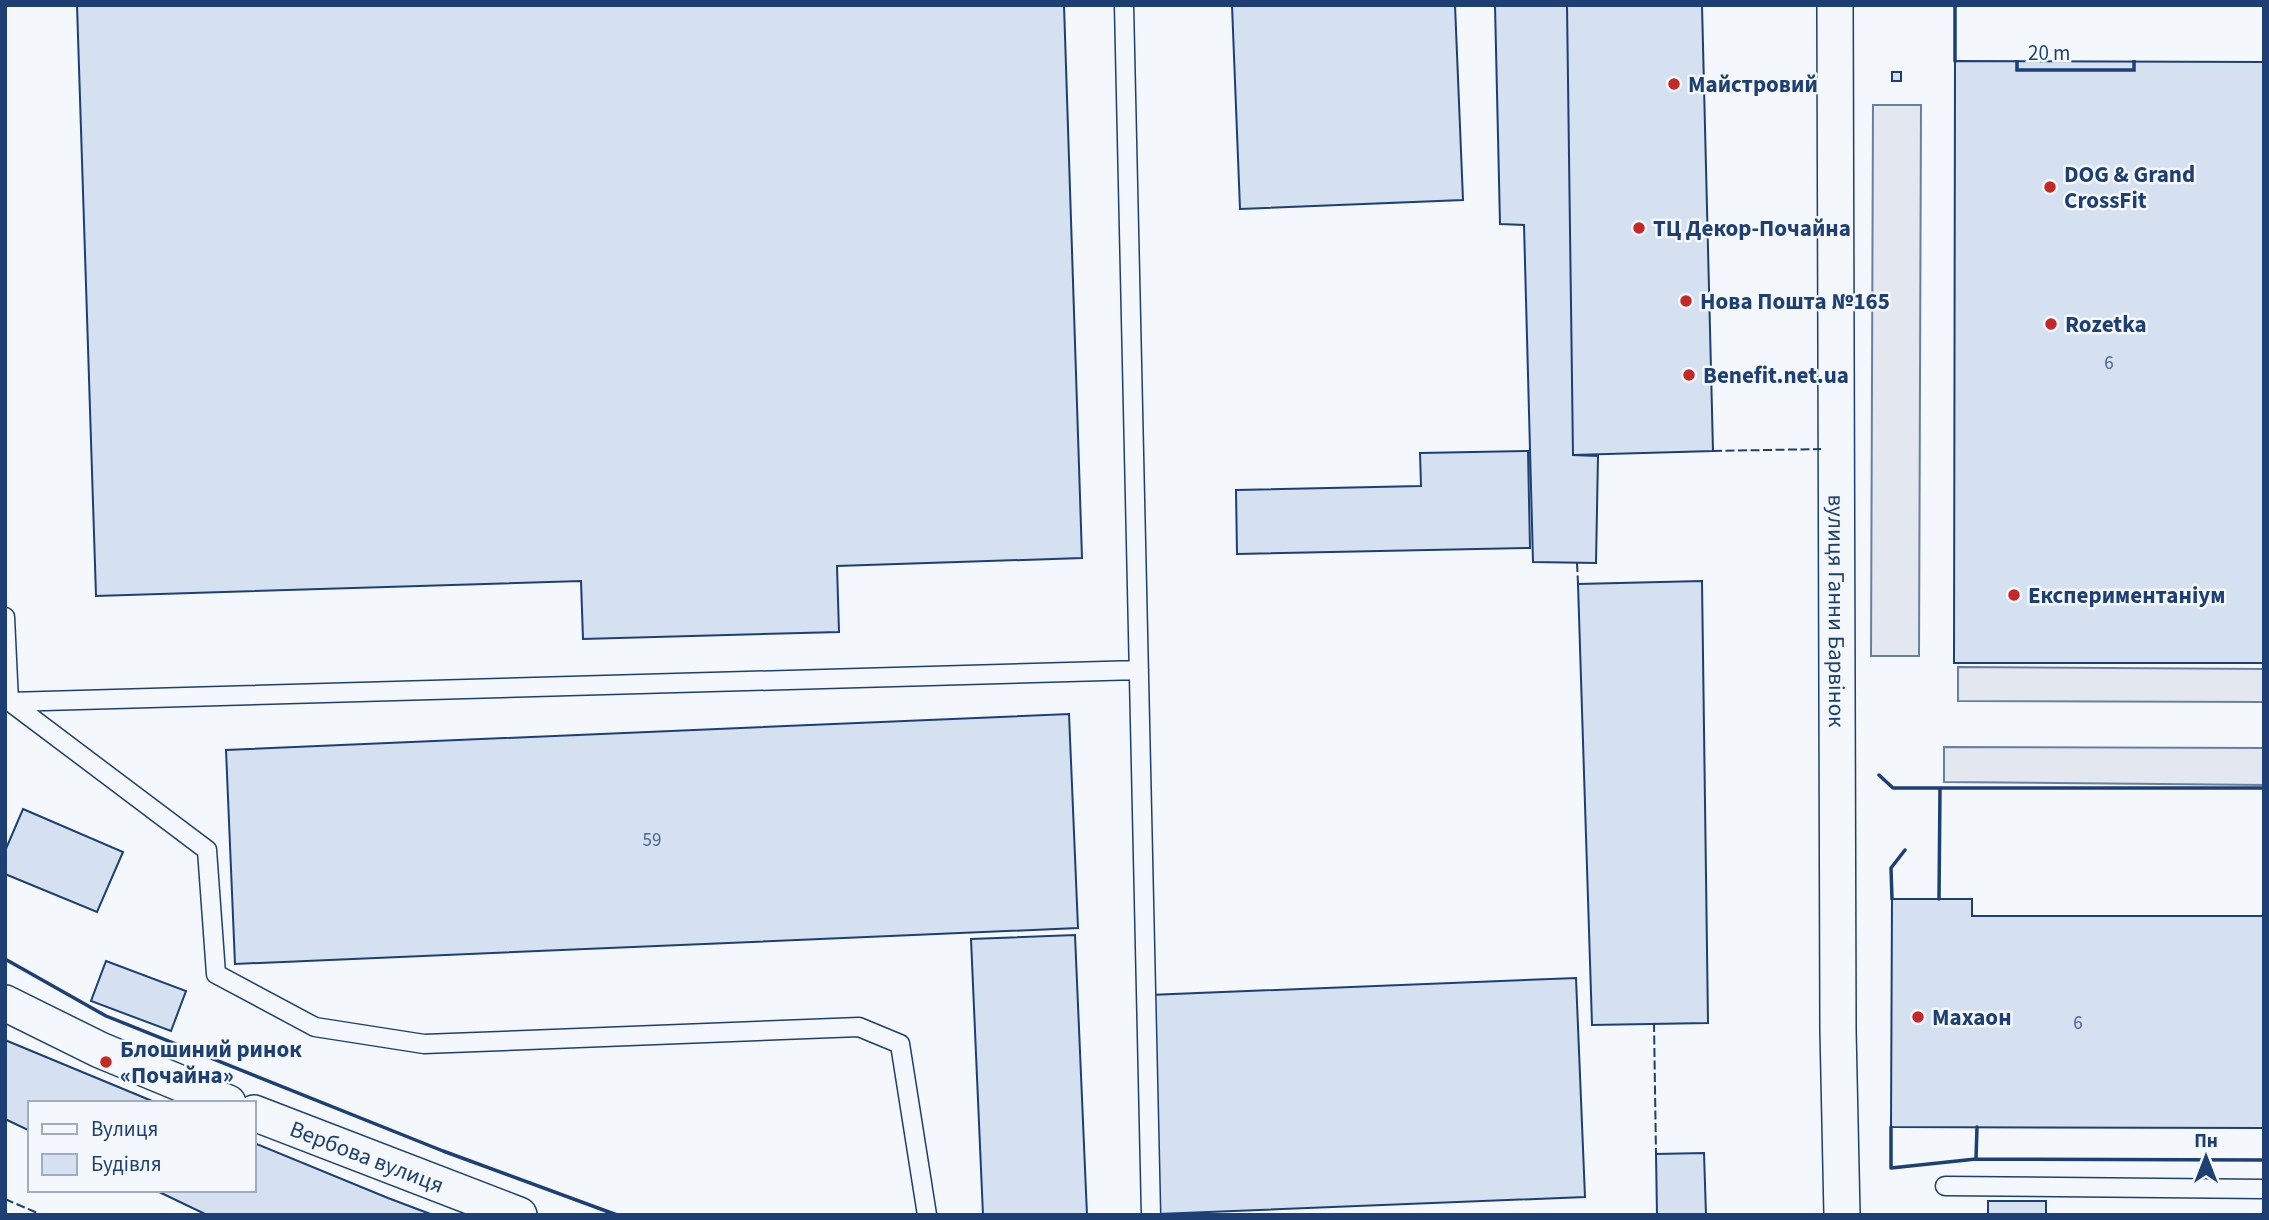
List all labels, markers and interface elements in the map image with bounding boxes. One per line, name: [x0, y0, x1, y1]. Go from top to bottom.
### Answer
scale bar: [2017, 28, 2134, 72]
text: 20 m: [2028, 38, 2070, 68]
place label: Майстровий: [1688, 68, 1818, 101]
marker: Майстровий: [1666, 76, 1682, 92]
place label: DOG & Grand CrossFit: [2064, 158, 2195, 217]
marker: DOG & Grand CrossFit: [2042, 179, 2058, 195]
place label: ТЦ Декор-Почайна: [1653, 212, 1851, 245]
marker: ТЦ Декор-Почайна: [1631, 220, 1647, 236]
place label: Нова Пошта №165: [1700, 285, 1890, 318]
marker: Нова Пошта №165: [1678, 293, 1694, 309]
place label: Rozetka: [2065, 308, 2147, 341]
marker: Rozetka: [2043, 316, 2059, 332]
house number: 6: [2104, 350, 2114, 377]
place label: Benefit.net.ua: [1703, 359, 1849, 392]
marker: Benefit.net.ua: [1681, 367, 1697, 383]
street label: вулиця Ганни Барвінок: [1819, 494, 1853, 728]
place label: Експериментаніум: [2028, 579, 2225, 612]
marker: Експериментаніум: [2006, 587, 2022, 603]
house number: 59: [643, 827, 661, 854]
place label: Махаон: [1932, 1001, 2012, 1034]
marker: Махаон: [1910, 1009, 1926, 1025]
house number: 6: [2073, 1010, 2083, 1037]
place label: Блошиний ринок «Почайна»: [120, 1033, 302, 1092]
marker: Блошиний ринок «Почайна»: [98, 1054, 114, 1070]
legend: [28, 1101, 256, 1192]
street label: Вербова вулиця: [285, 1112, 449, 1202]
text: Вулиця: [91, 1114, 158, 1144]
north arrow: [2171, 1122, 2241, 1192]
text: Пн: [2194, 1128, 2218, 1155]
text: Будівля: [91, 1149, 162, 1179]

